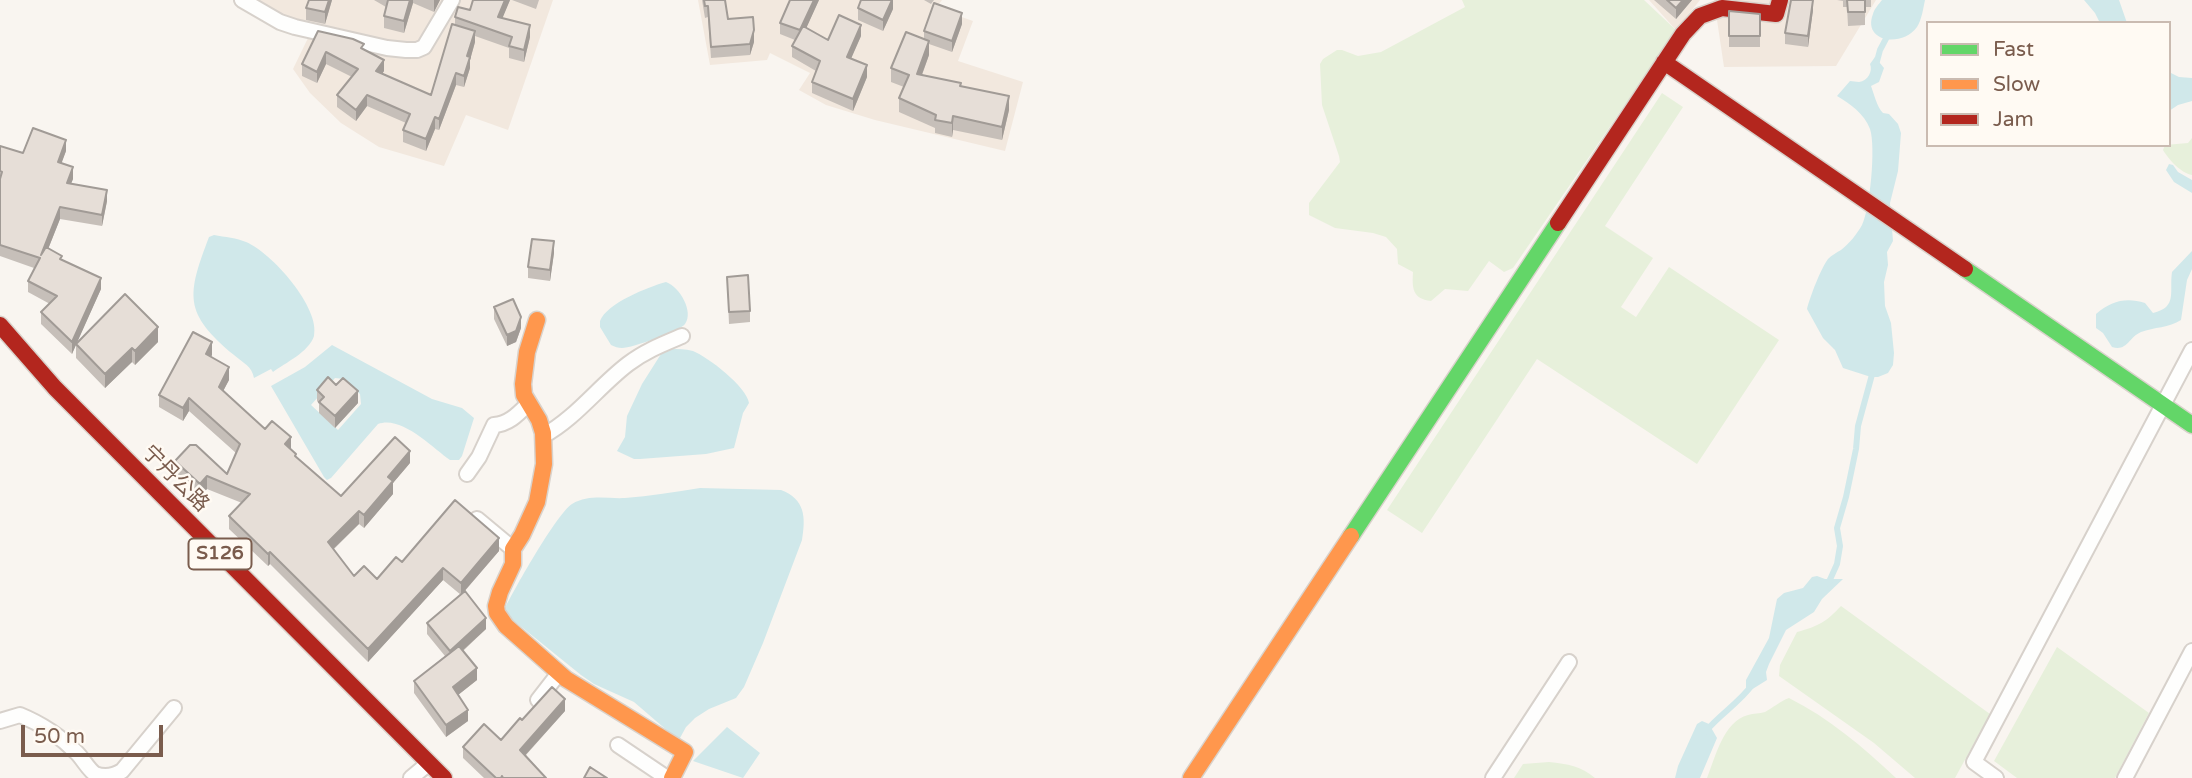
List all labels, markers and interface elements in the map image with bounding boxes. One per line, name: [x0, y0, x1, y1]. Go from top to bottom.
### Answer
legend: [1926, 21, 2171, 147]
text: Fast: [1993, 37, 2034, 62]
text: Slow: [1993, 72, 2040, 97]
text: Jam: [1993, 107, 2034, 132]
street label: 宁丹公路: [136, 440, 214, 518]
road number: S126: [188, 538, 252, 569]
scale bar: [24, 712, 166, 756]
text: 50 m: [34, 724, 85, 749]

